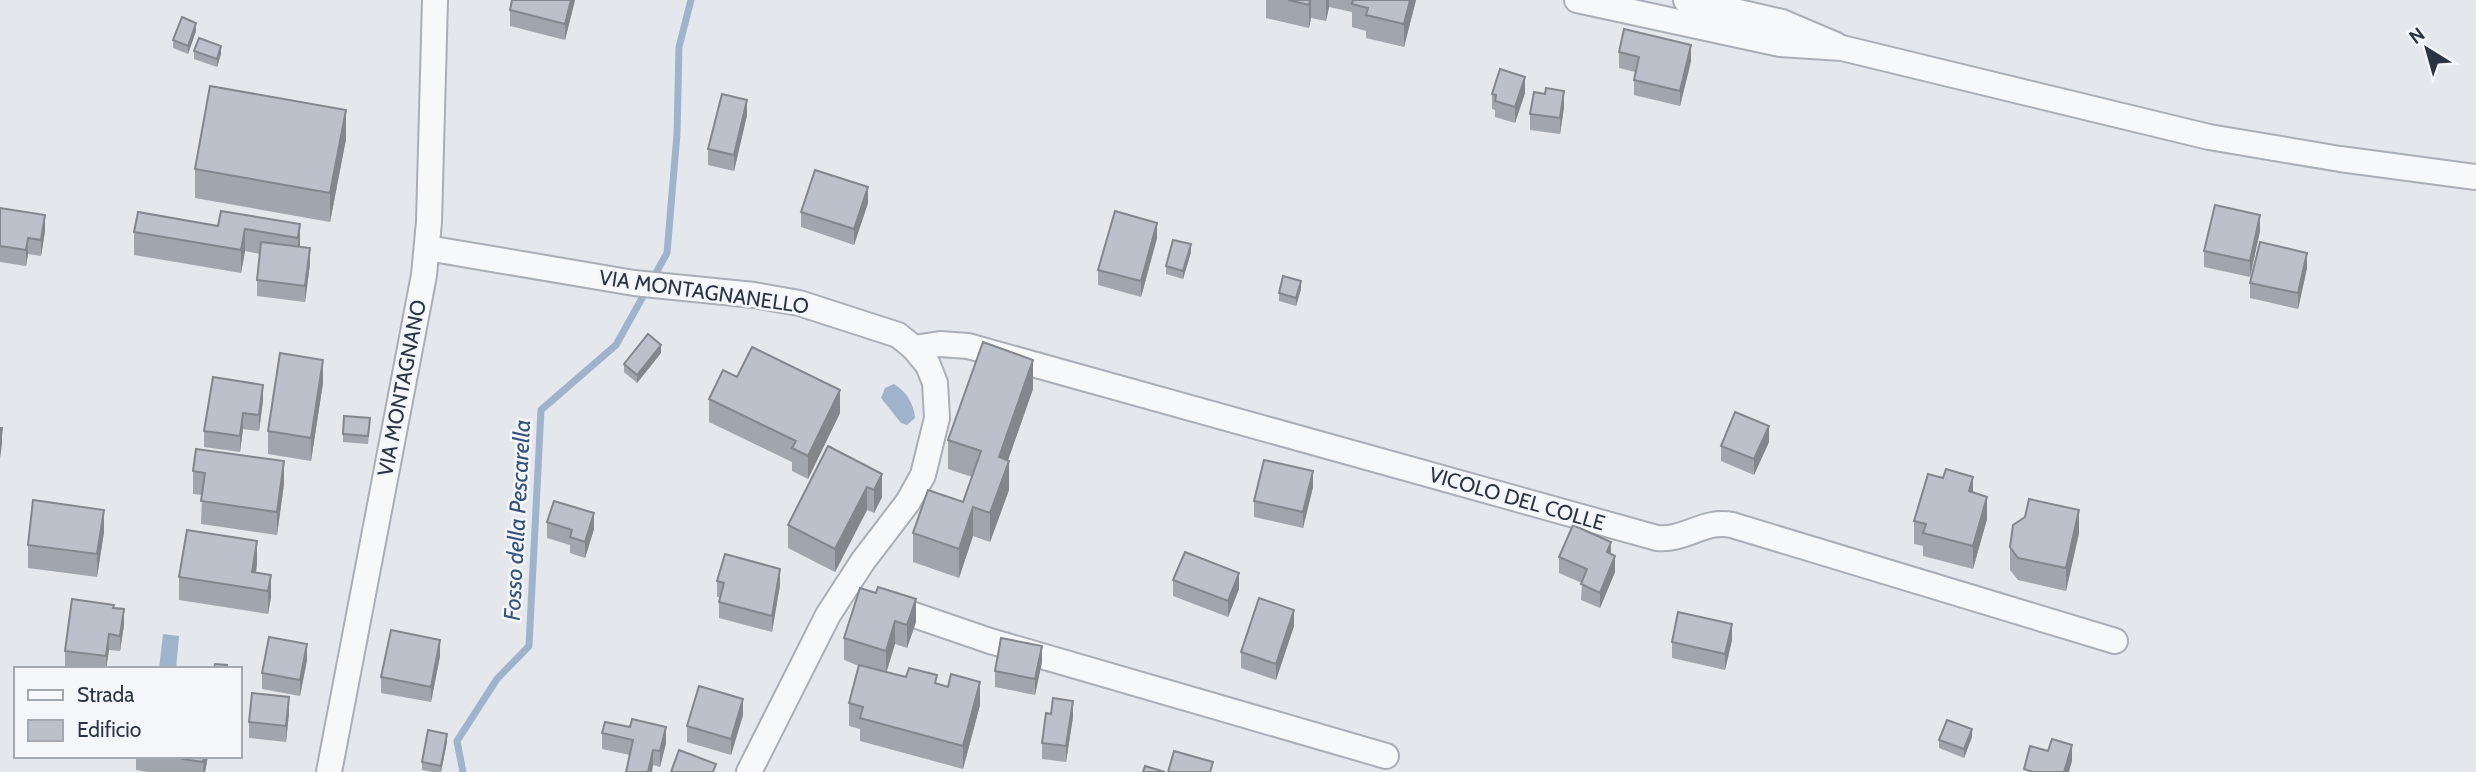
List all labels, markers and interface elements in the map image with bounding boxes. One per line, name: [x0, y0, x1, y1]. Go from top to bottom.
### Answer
north arrow: [2392, 14, 2462, 84]
text: N: [2405, 23, 2429, 49]
street label: VIA MONTAGNANELLO: [598, 264, 811, 319]
street label: VIA MONTAGNANO: [372, 298, 431, 478]
water label: Fosso della Pescarella: [498, 419, 536, 621]
street label: VICOLO DEL COLLE: [1426, 461, 1608, 536]
legend: [14, 667, 242, 758]
text: Strada: [77, 682, 134, 707]
text: Edificio: [77, 717, 141, 742]

